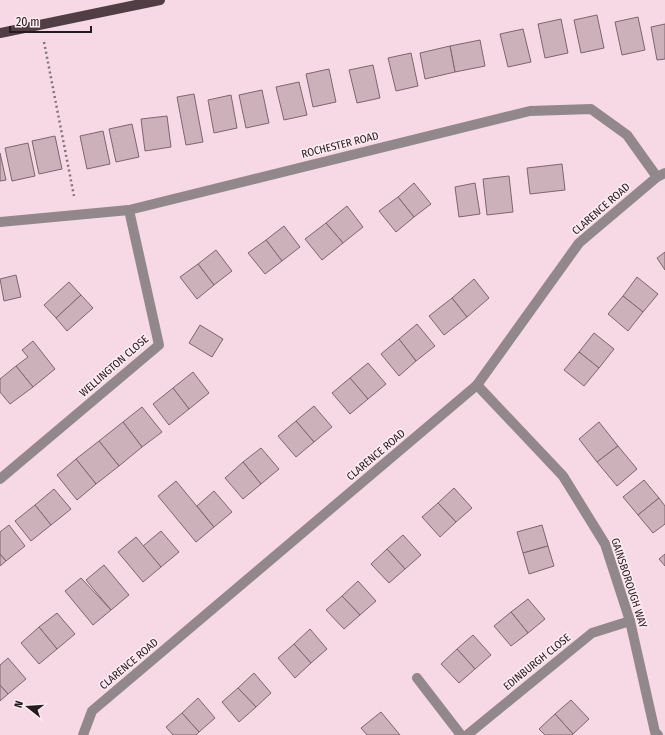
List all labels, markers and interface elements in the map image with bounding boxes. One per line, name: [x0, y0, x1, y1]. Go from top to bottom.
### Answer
scale bar: [10, 8, 91, 34]
text: 20 m: [16, 15, 40, 29]
street label: ROCHESTER ROAD: [300, 129, 380, 161]
street label: CLARENCE ROAD: [569, 180, 633, 238]
street label: WELLINGTON CLOSE: [77, 332, 151, 400]
street label: CLARENCE ROAD: [344, 427, 408, 483]
street label: GAINSBOROUGH WAY: [608, 536, 650, 630]
street label: EDINBURGH CLOSE: [501, 631, 573, 693]
street label: CLARENCE ROAD: [97, 636, 161, 692]
north arrow: [8, 687, 48, 727]
text: N: [12, 699, 26, 709]

